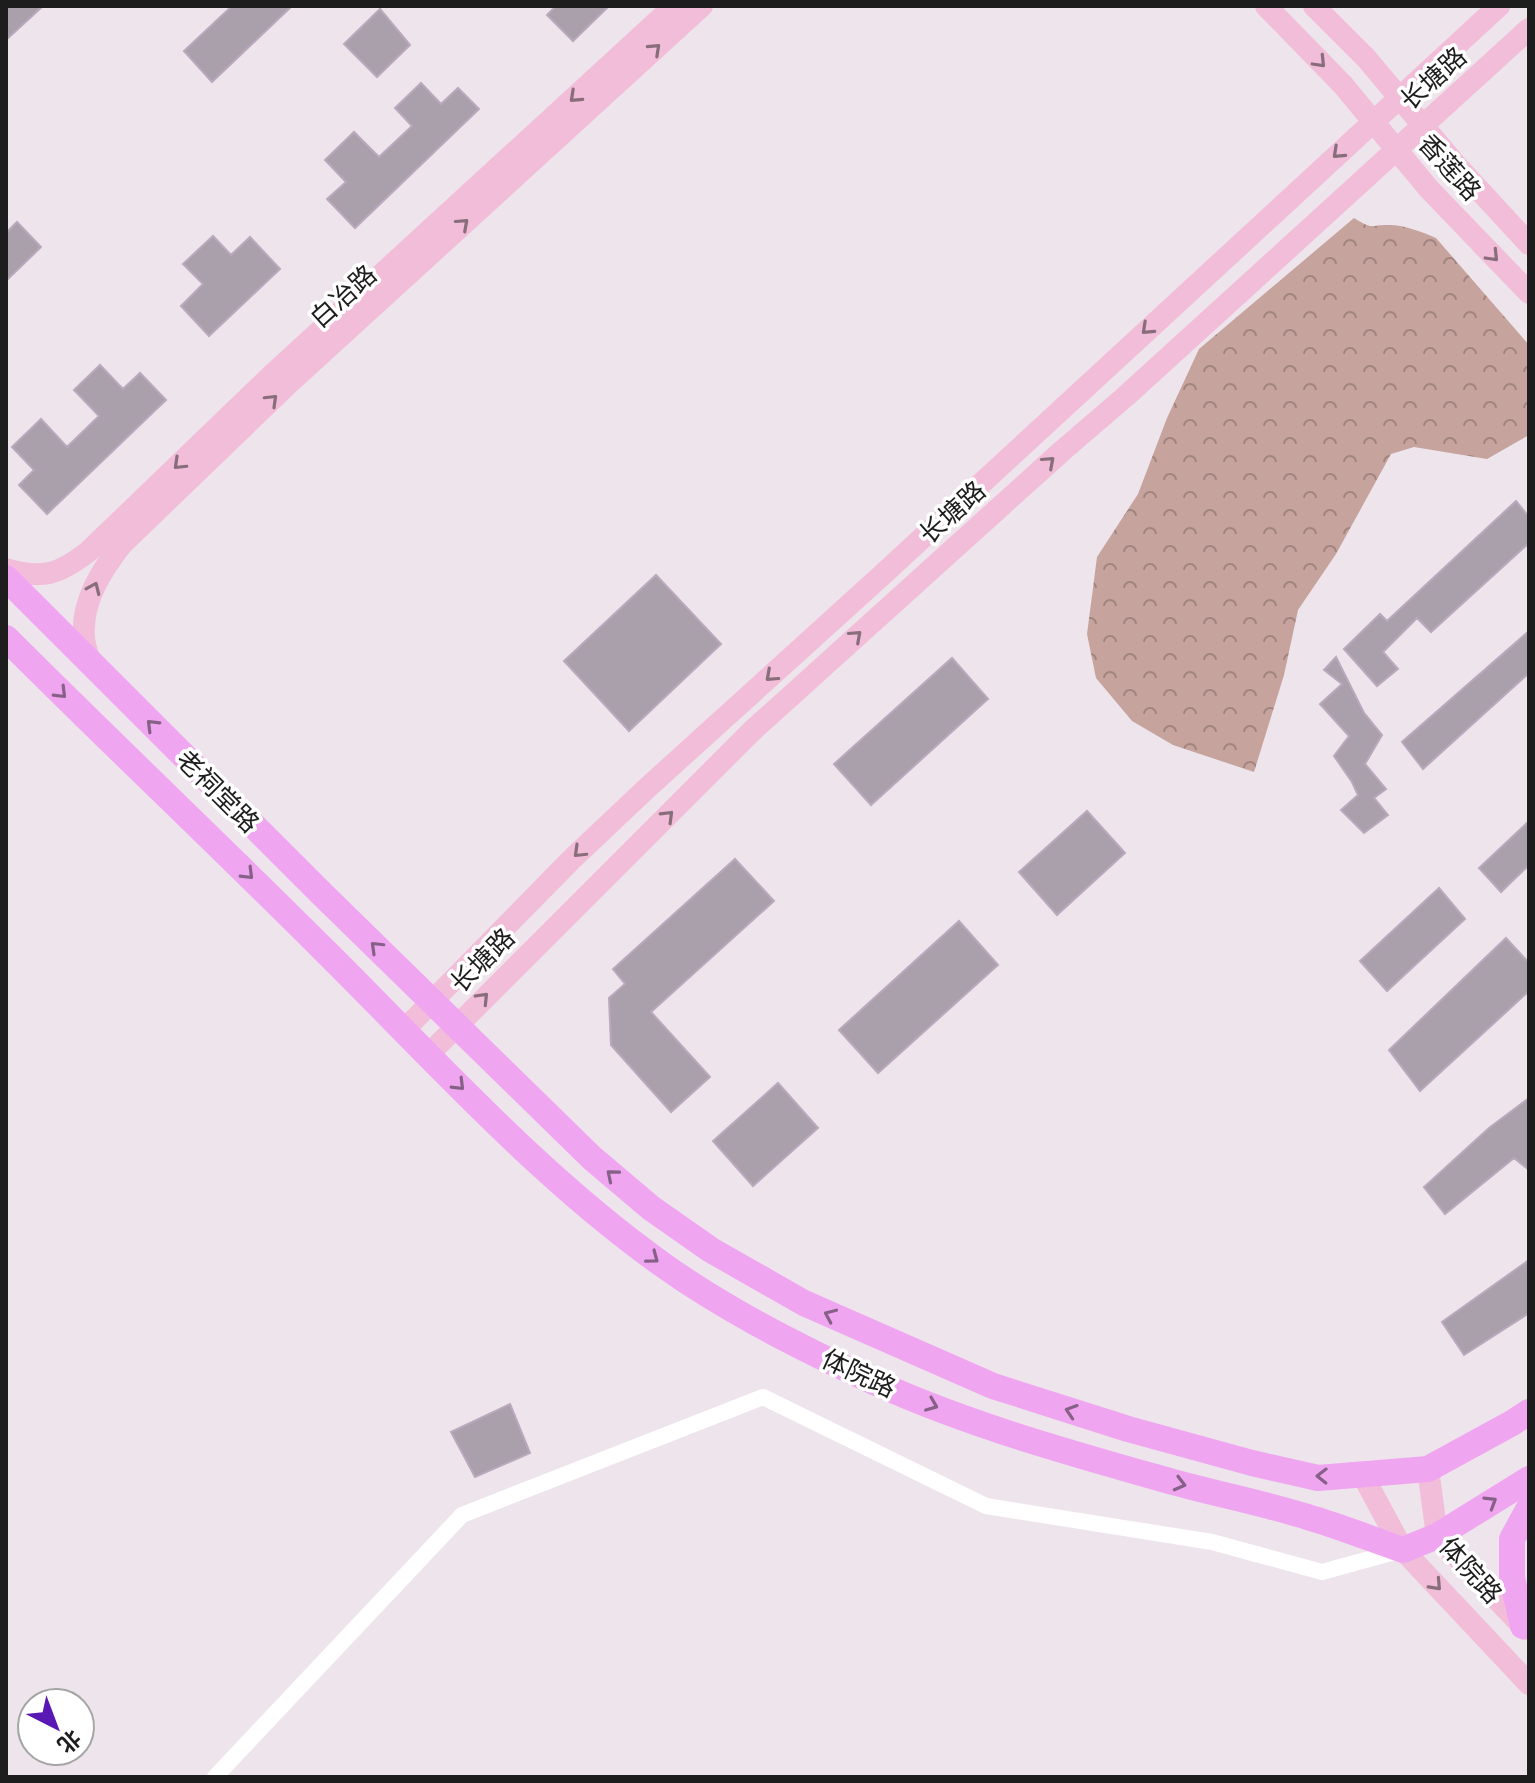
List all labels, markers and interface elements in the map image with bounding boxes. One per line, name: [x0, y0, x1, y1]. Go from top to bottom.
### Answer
street label: 长塘路: [1392, 39, 1474, 117]
one-way arrow: [646, 43, 660, 58]
one-way arrow: [1311, 53, 1326, 67]
one-way arrow: [570, 87, 584, 102]
street label: 香莲路: [1411, 126, 1489, 208]
one-way arrow: [1333, 143, 1348, 158]
one-way arrow: [454, 220, 469, 234]
one-way arrow: [1484, 247, 1498, 261]
street label: 白冶路: [302, 257, 384, 335]
one-way arrow: [1142, 320, 1157, 334]
one-way arrow: [262, 395, 277, 409]
one-way arrow: [174, 454, 188, 469]
one-way arrow: [1040, 457, 1054, 471]
street label: 长塘路: [911, 473, 993, 551]
one-way arrow: [84, 582, 100, 596]
one-way arrow: [847, 632, 862, 646]
one-way arrow: [765, 666, 780, 681]
one-way arrow: [52, 684, 66, 698]
one-way arrow: [147, 719, 161, 734]
street label: 老祠堂路: [169, 742, 267, 840]
one-way arrow: [659, 811, 673, 825]
one-way arrow: [574, 843, 588, 857]
one-way arrow: [238, 865, 253, 879]
street label: 长塘路: [442, 920, 522, 1000]
one-way arrow: [371, 942, 385, 956]
one-way arrow: [474, 993, 488, 1008]
one-way arrow: [450, 1076, 464, 1090]
one-way arrow: [606, 1170, 621, 1185]
one-way arrow: [644, 1248, 659, 1262]
one-way arrow: [824, 1309, 838, 1325]
street label: 体院路: [816, 1341, 902, 1405]
one-way arrow: [924, 1395, 938, 1412]
one-way arrow: [1065, 1404, 1078, 1420]
one-way arrow: [1315, 1468, 1328, 1485]
one-way arrow: [1172, 1474, 1186, 1491]
one-way arrow: [1482, 1497, 1497, 1512]
street label: 体院路: [1432, 1529, 1510, 1611]
one-way arrow: [1427, 1576, 1442, 1590]
north arrow: [16, 1687, 96, 1767]
text: 北: [51, 1723, 88, 1760]

